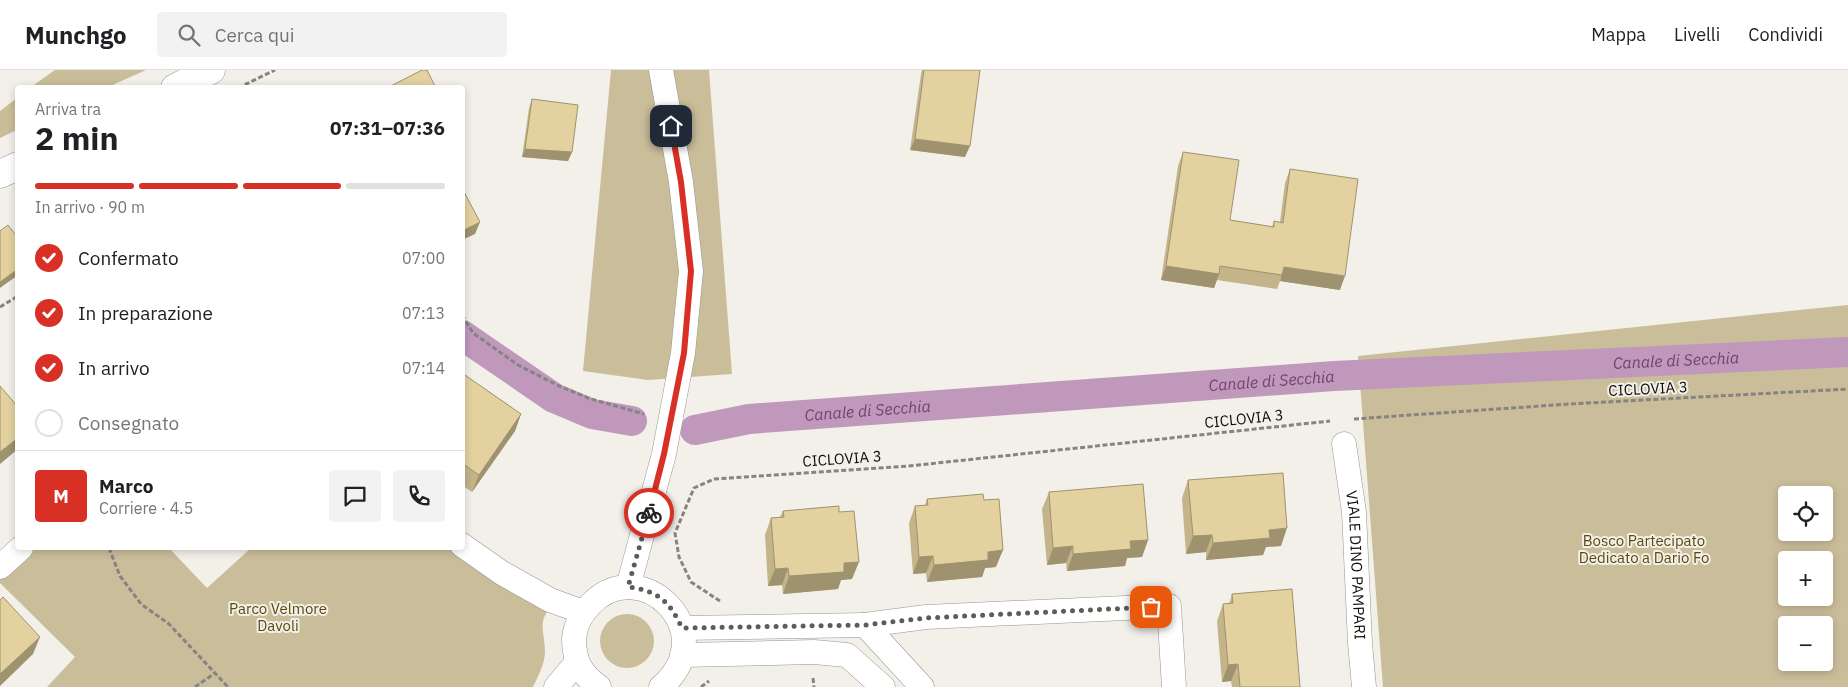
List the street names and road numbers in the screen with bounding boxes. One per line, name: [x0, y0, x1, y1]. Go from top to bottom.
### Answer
street label: CICLOVIA 3: [1608, 377, 1688, 400]
street label: CICLOVIA 3: [1203, 405, 1284, 432]
street label: CICLOVIA 3: [802, 446, 882, 471]
street label: VIALE DINO PAMPARI: [1342, 489, 1370, 640]

